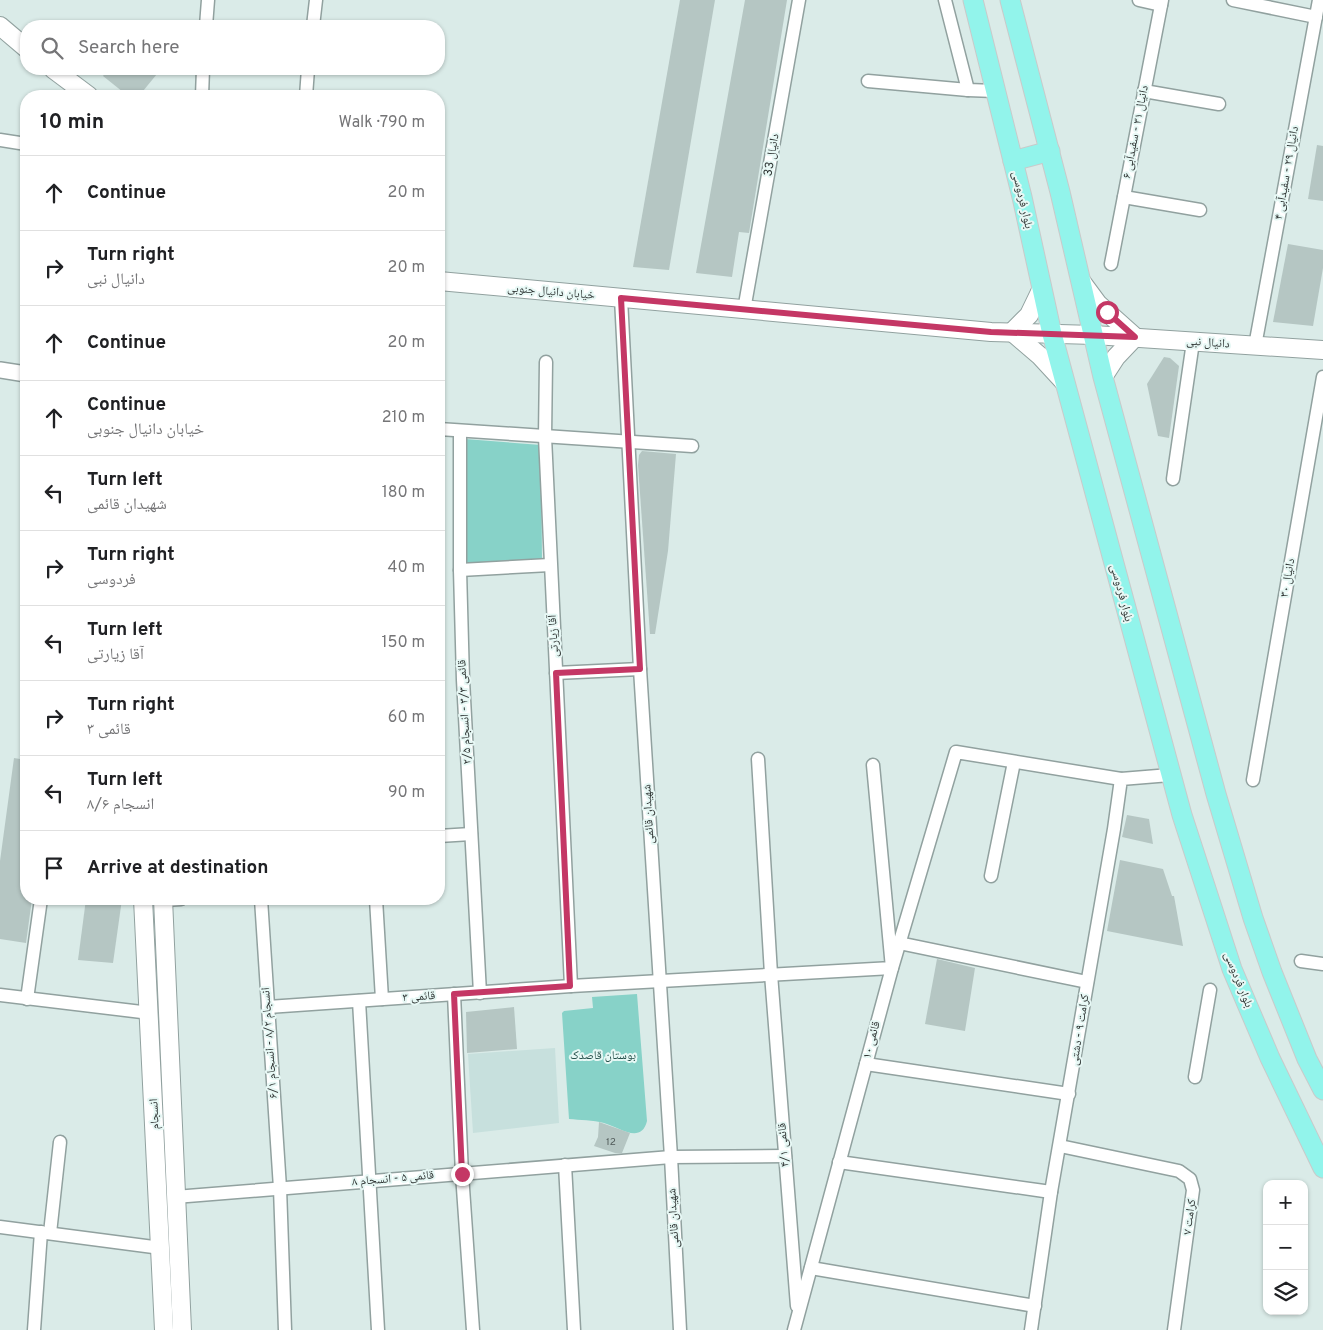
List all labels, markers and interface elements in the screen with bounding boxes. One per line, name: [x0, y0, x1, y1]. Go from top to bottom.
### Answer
search box: [20, 20, 445, 75]
icon: search: [38, 34, 66, 62]
text: Search here: [78, 36, 180, 60]
street label: دانیال ۳۱ - سفیدآبی ۶: [1119, 84, 1153, 180]
text: 10 min: [40, 109, 104, 136]
text: Walk · 790 m: [339, 113, 425, 133]
street label: دانیال ۲۹ - سفیدآبی ۴: [1271, 125, 1303, 221]
street label: دانیال 33: [760, 132, 784, 178]
street label: بلوار فردوسی: [1008, 170, 1036, 230]
icon: ahead: [40, 179, 68, 207]
text: Continue: [87, 181, 166, 205]
text: 20 m: [388, 183, 425, 203]
text: Turn right: [87, 243, 175, 267]
icon: right: [40, 254, 68, 282]
text: 20 m: [388, 258, 425, 278]
text: دانیال نبی: [87, 270, 145, 290]
street label: خیابان دانیال جنوبی: [507, 280, 596, 304]
route start: [1096, 301, 1119, 324]
icon: ahead: [40, 329, 68, 357]
text: Continue: [87, 331, 166, 355]
text: 20 m: [388, 333, 425, 353]
street label: دانیال نبی: [1186, 334, 1230, 352]
text: Continue: [87, 393, 166, 417]
icon: ahead: [40, 404, 68, 432]
text: 210 m: [382, 408, 425, 428]
text: خیابان دانیال جنوبی: [87, 420, 204, 440]
text: Turn left: [87, 468, 163, 492]
icon: left: [40, 479, 68, 507]
text: 180 m: [382, 483, 425, 503]
text: شهیدان قائمی: [87, 495, 167, 515]
text: Turn right: [87, 543, 175, 567]
icon: right: [40, 554, 68, 582]
street label: دانیال ۳۰: [1277, 557, 1299, 599]
text: 40 m: [387, 558, 425, 578]
street label: بلوار فردوسی: [1106, 563, 1136, 623]
text: فردوسی: [87, 570, 136, 590]
street label: آقا زیارتی: [545, 613, 563, 658]
text: Turn left: [87, 618, 163, 642]
icon: left: [40, 629, 68, 657]
text: 150 m: [382, 633, 425, 653]
text: آقا زیارتی: [87, 645, 144, 665]
street label: قائمی ۳/۳ - انسجام ۲/۵: [454, 659, 476, 765]
text: Turn right: [87, 693, 175, 717]
icon: right: [40, 704, 68, 732]
text: 60 m: [388, 708, 425, 728]
text: قائمی ۳: [87, 720, 131, 740]
text: Turn left: [87, 768, 163, 792]
icon: left: [40, 779, 68, 807]
text: 90 m: [388, 783, 425, 803]
street label: شهیدان قائمی: [639, 784, 659, 844]
text: انسجام ۸/۶: [87, 795, 154, 815]
icon: arrive: [40, 854, 68, 882]
text: Arrive at destination: [87, 856, 268, 880]
street label: بلوار فردوسی: [1220, 950, 1256, 1010]
street label: انسجام ۸/۲ - انسجام ۶/۱: [258, 987, 282, 1099]
street label: قائمی ۳: [402, 988, 436, 1006]
street label: کرامت ۹ - دشتی: [1066, 993, 1094, 1067]
street label: قائمی ۱۰: [859, 1019, 885, 1061]
park label: بوستان قاصدک: [570, 1048, 636, 1064]
street label: انسجام: [146, 1098, 164, 1130]
street label: قائمی ۴/۱: [774, 1122, 794, 1168]
house number: 12: [606, 1136, 616, 1149]
route end: [451, 1163, 474, 1186]
street label: قائمی ۵ - انسجام ۸: [351, 1167, 435, 1191]
map controls: [1263, 1180, 1308, 1315]
button: +: [1263, 1180, 1308, 1225]
street label: شهیدان قائمی: [664, 1188, 684, 1248]
street label: کرامت ۷: [1180, 1198, 1200, 1236]
button: −: [1263, 1225, 1308, 1270]
button: layers: [1263, 1270, 1308, 1315]

